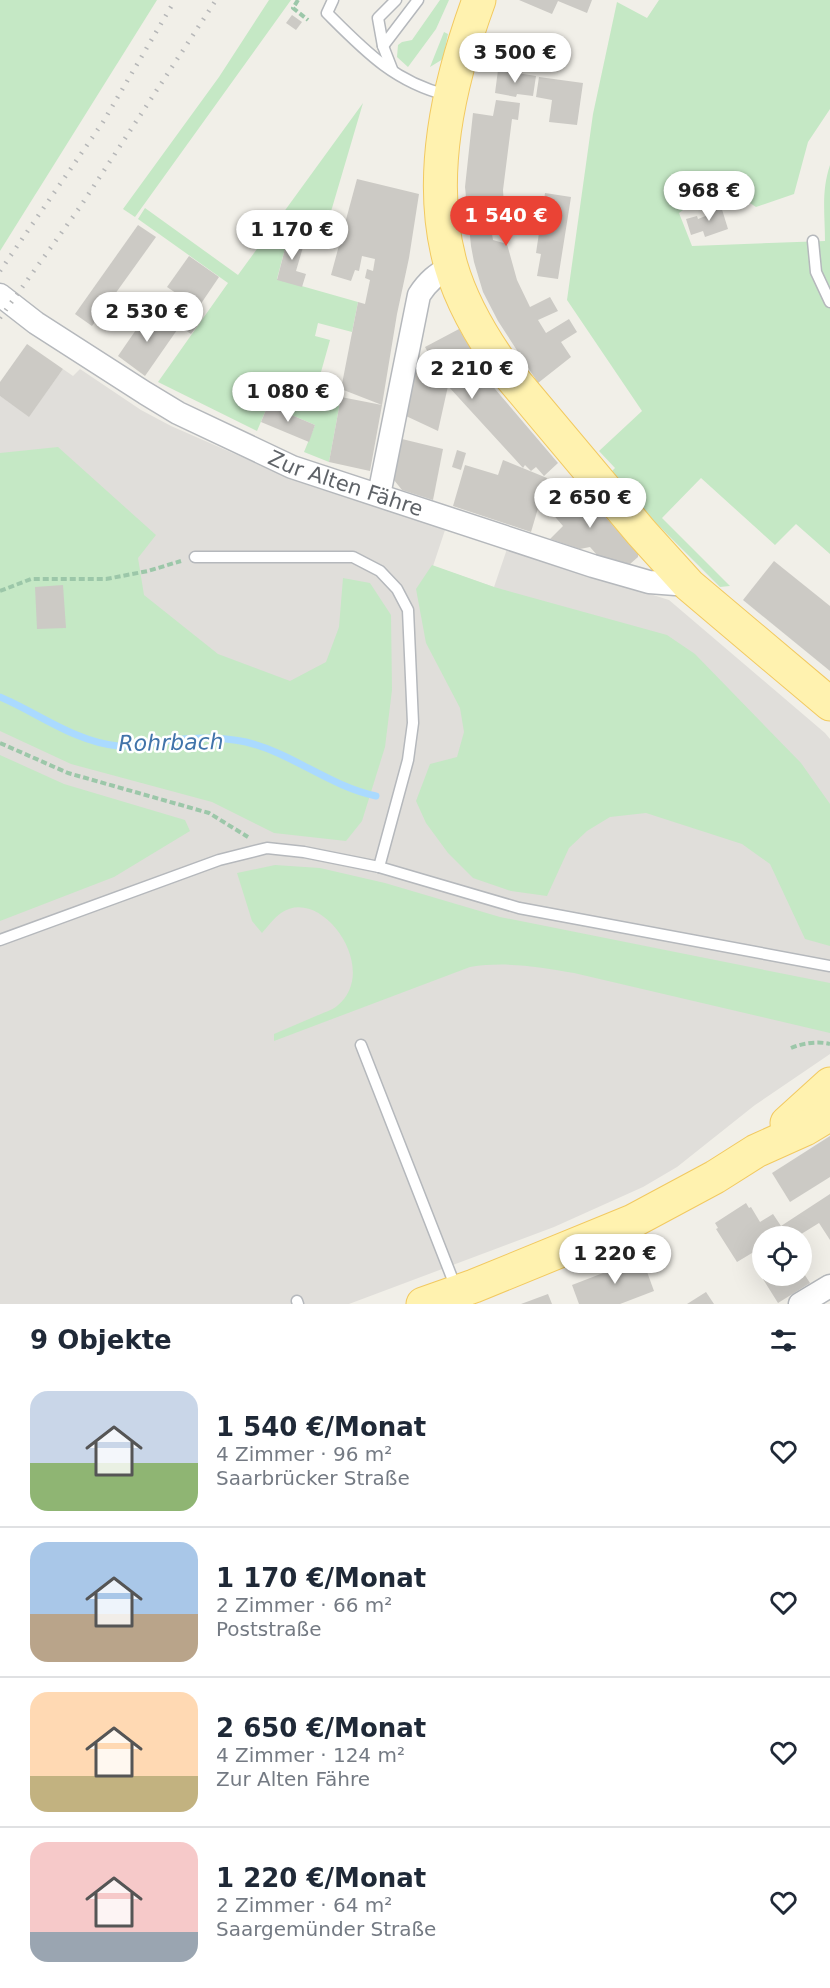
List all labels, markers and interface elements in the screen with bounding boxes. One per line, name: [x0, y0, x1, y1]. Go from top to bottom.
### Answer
pin: 3 500 €: [460, 33, 570, 84]
text: 3 500 €: [473, 40, 557, 64]
pin: 968 €: [667, 171, 751, 222]
text: 968 €: [678, 178, 740, 202]
pin: 1 540 €: [451, 196, 561, 247]
text: 1 540 €: [464, 203, 548, 227]
pin: 1 170 €: [237, 210, 347, 261]
text: 1 170 €: [250, 217, 334, 241]
pin: 2 530 €: [92, 292, 202, 343]
text: 2 530 €: [105, 299, 189, 323]
pin: 2 210 €: [417, 349, 527, 400]
text: 2 210 €: [430, 356, 514, 380]
pin: 1 080 €: [233, 372, 343, 423]
text: 1 080 €: [246, 379, 330, 403]
street label: Zur Alten Fähre: [264, 446, 426, 521]
pin: 2 650 €: [535, 478, 645, 529]
text: 2 650 €: [548, 485, 632, 509]
water label: Rohrbach: [118, 729, 224, 756]
map controls: [752, 1226, 812, 1286]
button: locate: [752, 1226, 812, 1286]
pin: 1 220 €: [560, 1234, 670, 1285]
text: 1 220 €: [573, 1241, 657, 1265]
icon: filters: [767, 1324, 800, 1357]
text: 9 Objekte: [30, 1325, 172, 1355]
text: 1 540 €/Monat: [216, 1412, 426, 1442]
icon: home: [78, 1415, 150, 1487]
icon: heart: [767, 1435, 800, 1468]
text: 4 Zimmer · 96 m²: [216, 1442, 392, 1466]
text: Saarbrücker Straße: [216, 1466, 410, 1490]
text: 1 170 €/Monat: [216, 1563, 426, 1593]
icon: home: [78, 1566, 150, 1638]
icon: heart: [767, 1586, 800, 1619]
text: 2 Zimmer · 66 m²: [216, 1593, 392, 1617]
text: Poststraße: [216, 1617, 322, 1641]
text: 2 650 €/Monat: [216, 1713, 426, 1743]
icon: home: [78, 1716, 150, 1788]
icon: heart: [767, 1736, 800, 1769]
text: 4 Zimmer · 124 m²: [216, 1743, 405, 1767]
text: Zur Alten Fähre: [216, 1767, 370, 1791]
text: 1 220 €/Monat: [216, 1863, 426, 1893]
icon: home: [78, 1866, 150, 1938]
icon: heart: [767, 1886, 800, 1919]
text: 2 Zimmer · 64 m²: [216, 1893, 392, 1917]
text: Saargemünder Straße: [216, 1917, 436, 1941]

